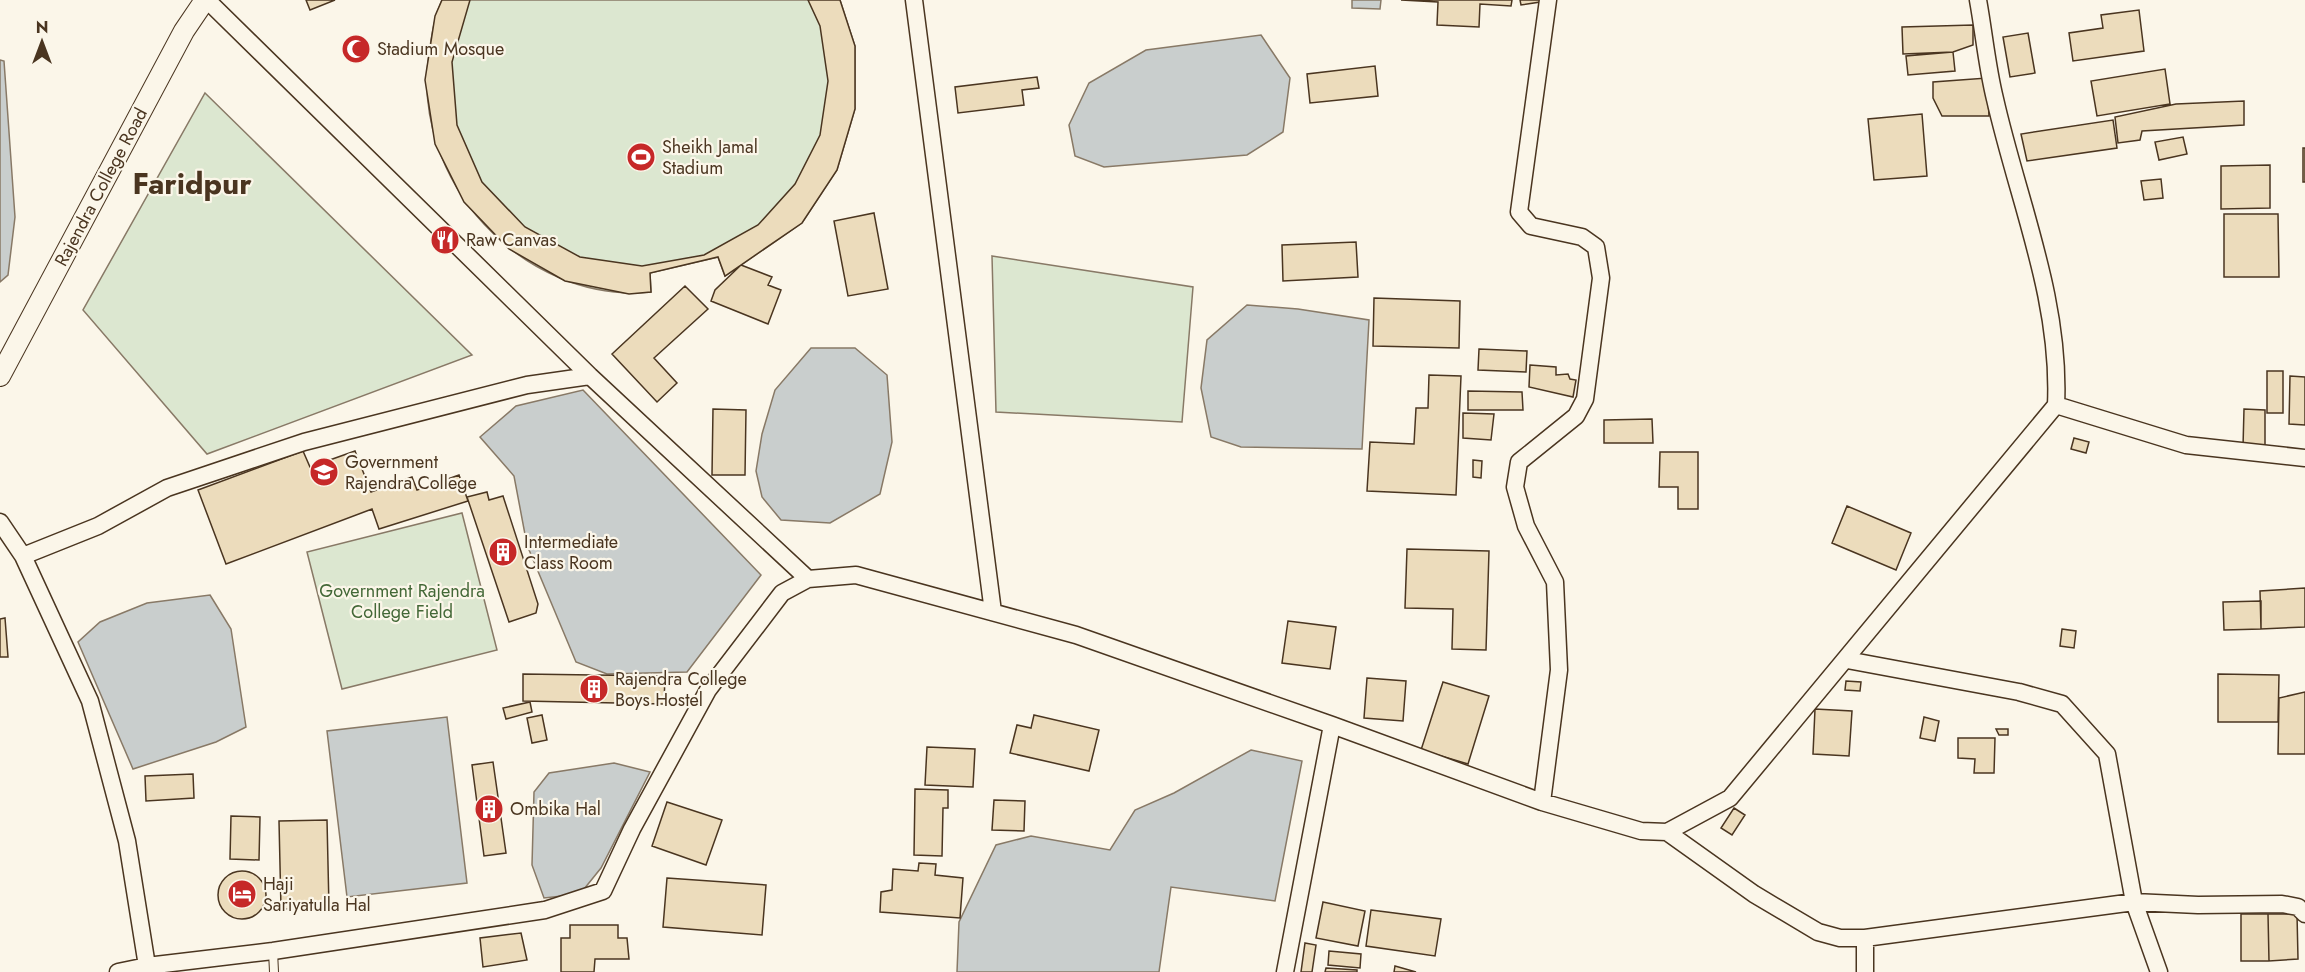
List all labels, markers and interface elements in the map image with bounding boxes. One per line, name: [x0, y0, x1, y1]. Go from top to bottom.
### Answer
north arrow: [12, 12, 72, 72]
text: N: [36, 16, 48, 39]
mosque icon: Stadium Mosque: [340, 33, 372, 65]
place label: Stadium Mosque: [377, 36, 504, 62]
street label: Rajendra College Road: [48, 103, 154, 271]
place label: Sheikh Jamal Stadium: [662, 134, 758, 181]
sports icon: Sheikh Jamal Stadium: [625, 141, 657, 173]
district label: Faridpur: [132, 162, 252, 205]
restaurant icon: Raw Canvas: [429, 224, 461, 256]
place label: Raw Canvas: [466, 227, 556, 253]
place label: Government Rajendra College: [345, 449, 477, 496]
school or university icon: Government Rajendra College: [308, 456, 340, 488]
place label: Intermediate Class Room: [524, 529, 618, 576]
building icon: Intermediate Class Room: [487, 536, 519, 568]
park label: Government Rajendra College Field: [319, 578, 485, 625]
place label: Rajendra College Boys Hostel: [615, 666, 747, 713]
building icon: Rajendra College Boys Hostel: [578, 673, 610, 705]
building icon: Ombika Hal: [473, 793, 505, 825]
place label: Ombika Hal: [510, 796, 601, 822]
place label: Haji Sariyatulla Hal: [263, 871, 371, 918]
hotel icon: Haji Sariyatulla Hal: [226, 878, 258, 910]

